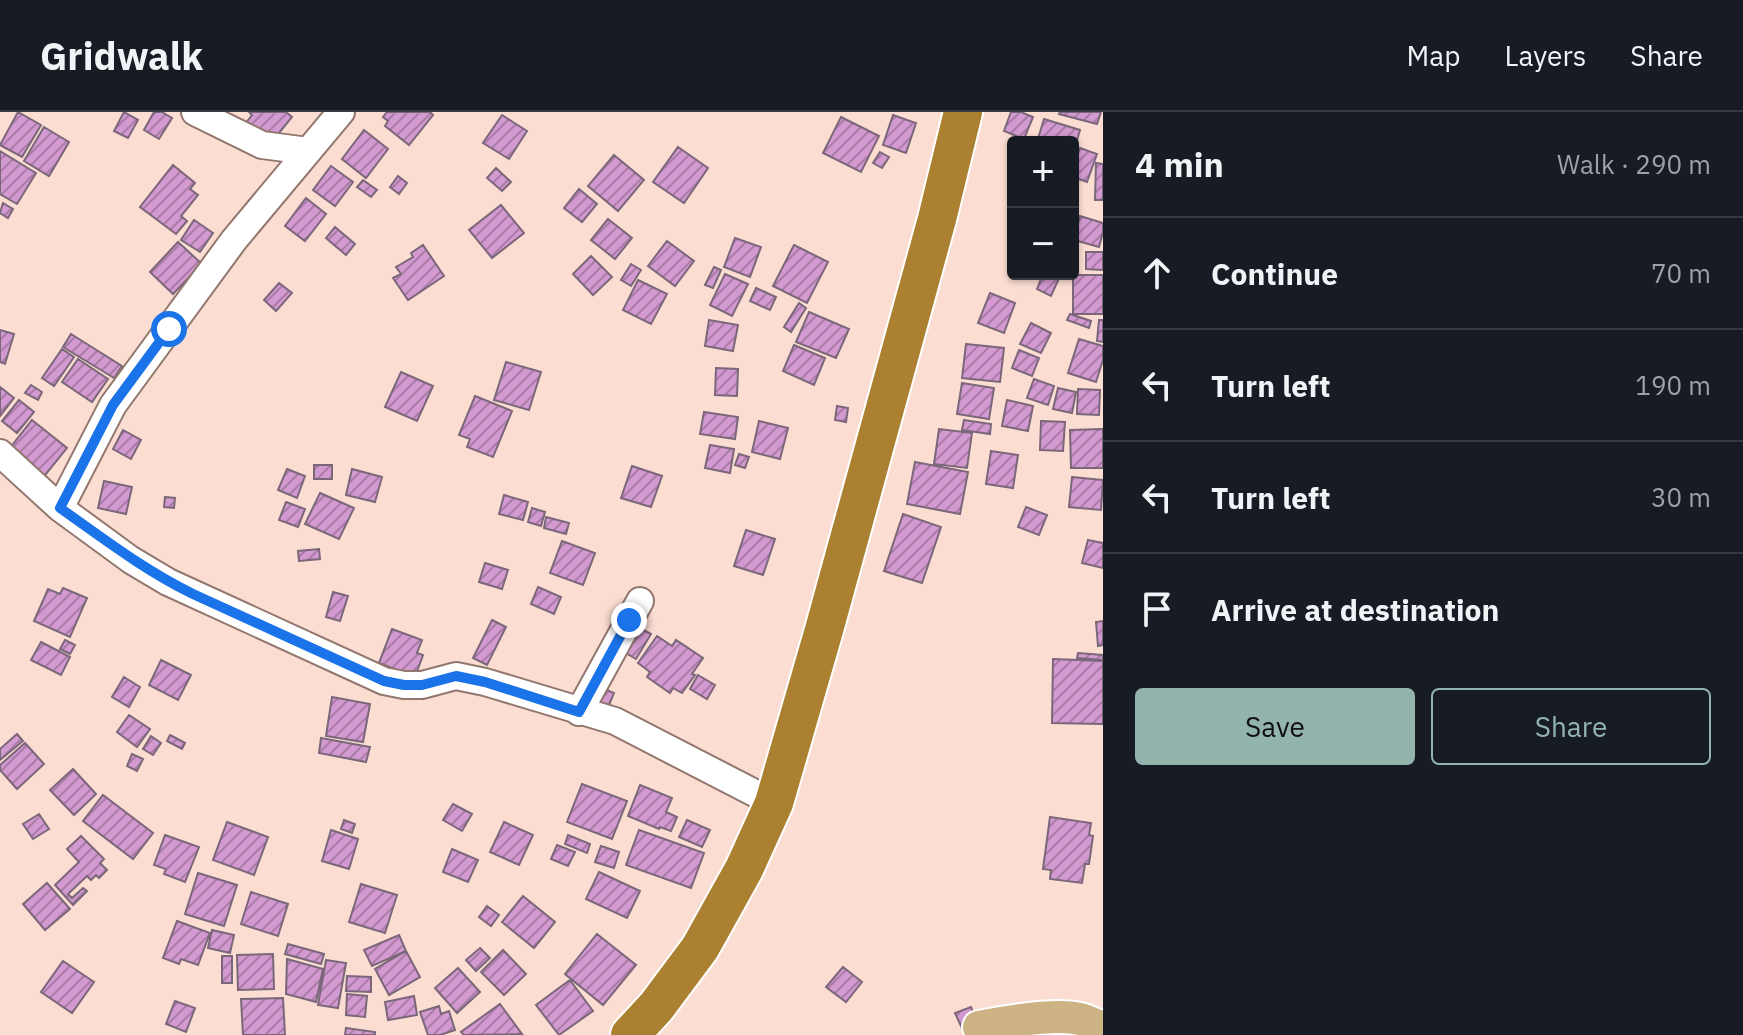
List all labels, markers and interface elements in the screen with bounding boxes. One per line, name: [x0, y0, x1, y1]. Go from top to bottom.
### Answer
text: Gridwalk: [40, 31, 203, 80]
text: Map: [1406, 37, 1460, 74]
text: Layers: [1504, 37, 1586, 74]
text: Share: [1630, 37, 1703, 74]
map controls: [1007, 136, 1079, 280]
button: +: [1007, 136, 1079, 208]
text: 4 min: [1135, 142, 1224, 186]
text: Walk · 290 m: [1557, 147, 1711, 181]
button: −: [1007, 208, 1079, 280]
icon: ahead: [1135, 251, 1179, 295]
text: Continue: [1211, 254, 1338, 293]
text: 70 m: [1651, 256, 1711, 290]
route start: [151, 311, 187, 347]
icon: left: [1135, 363, 1179, 407]
text: Turn left: [1211, 366, 1330, 405]
text: 190 m: [1635, 368, 1711, 402]
icon: left: [1135, 475, 1179, 519]
text: Turn left: [1211, 478, 1330, 517]
text: 30 m: [1651, 480, 1711, 514]
icon: arrive: [1135, 587, 1179, 631]
text: Arrive at destination: [1211, 590, 1499, 629]
route end: [611, 602, 647, 638]
button: Save: [1135, 688, 1415, 765]
button: Share: [1431, 688, 1711, 765]

